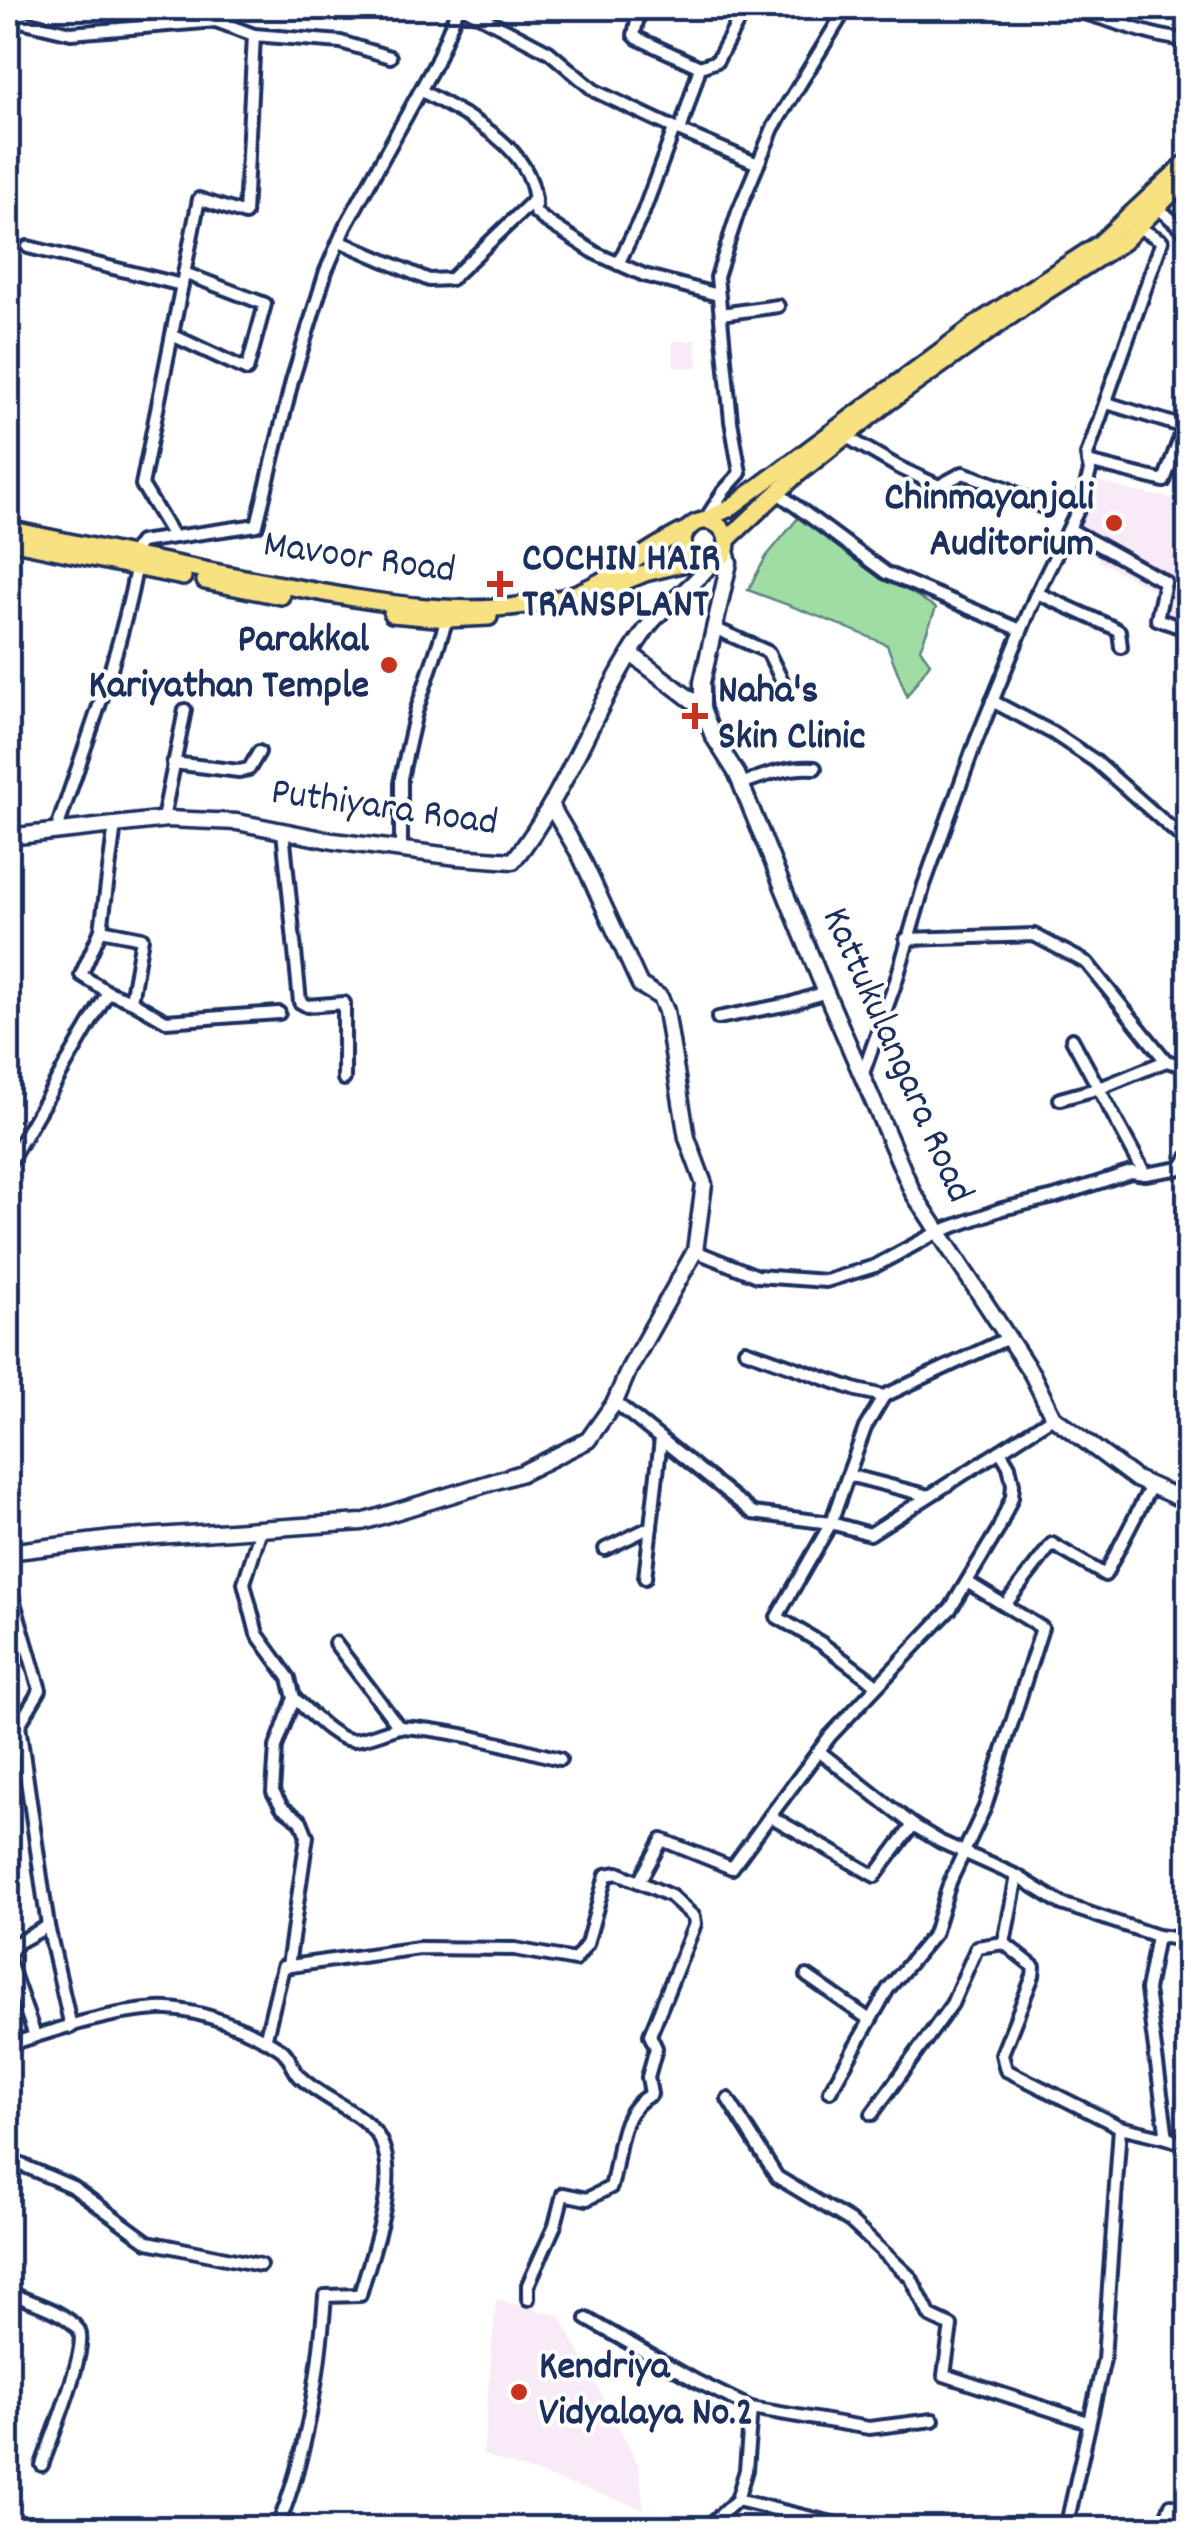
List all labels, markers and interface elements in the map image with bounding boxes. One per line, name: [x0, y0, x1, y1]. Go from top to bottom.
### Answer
place label: Chinmayanjali Auditorium: [884, 472, 1095, 575]
marker: Chinmayanjali Auditorium: [1103, 512, 1125, 534]
street label: Mavoor Road: [259, 518, 459, 602]
place label: COCHIN HAIR TRANSPLANT: [522, 533, 720, 636]
marker: COCHIN HAIR TRANSPLANT: [487, 571, 513, 597]
place label: Parakkal Kariyathan Temple: [89, 614, 369, 717]
marker: Parakkal Kariyathan Temple: [378, 654, 400, 676]
place label: Naha's Skin Clinic: [718, 665, 865, 768]
marker: Naha's Skin Clinic: [682, 703, 708, 729]
street label: Puthiyara Road: [267, 766, 501, 854]
street label: Kattukulangara Road: [804, 899, 986, 1213]
place label: Kendriya Vidyalaya No.2: [539, 2341, 753, 2444]
marker: Kendriya Vidyalaya No.2: [508, 2381, 530, 2403]

